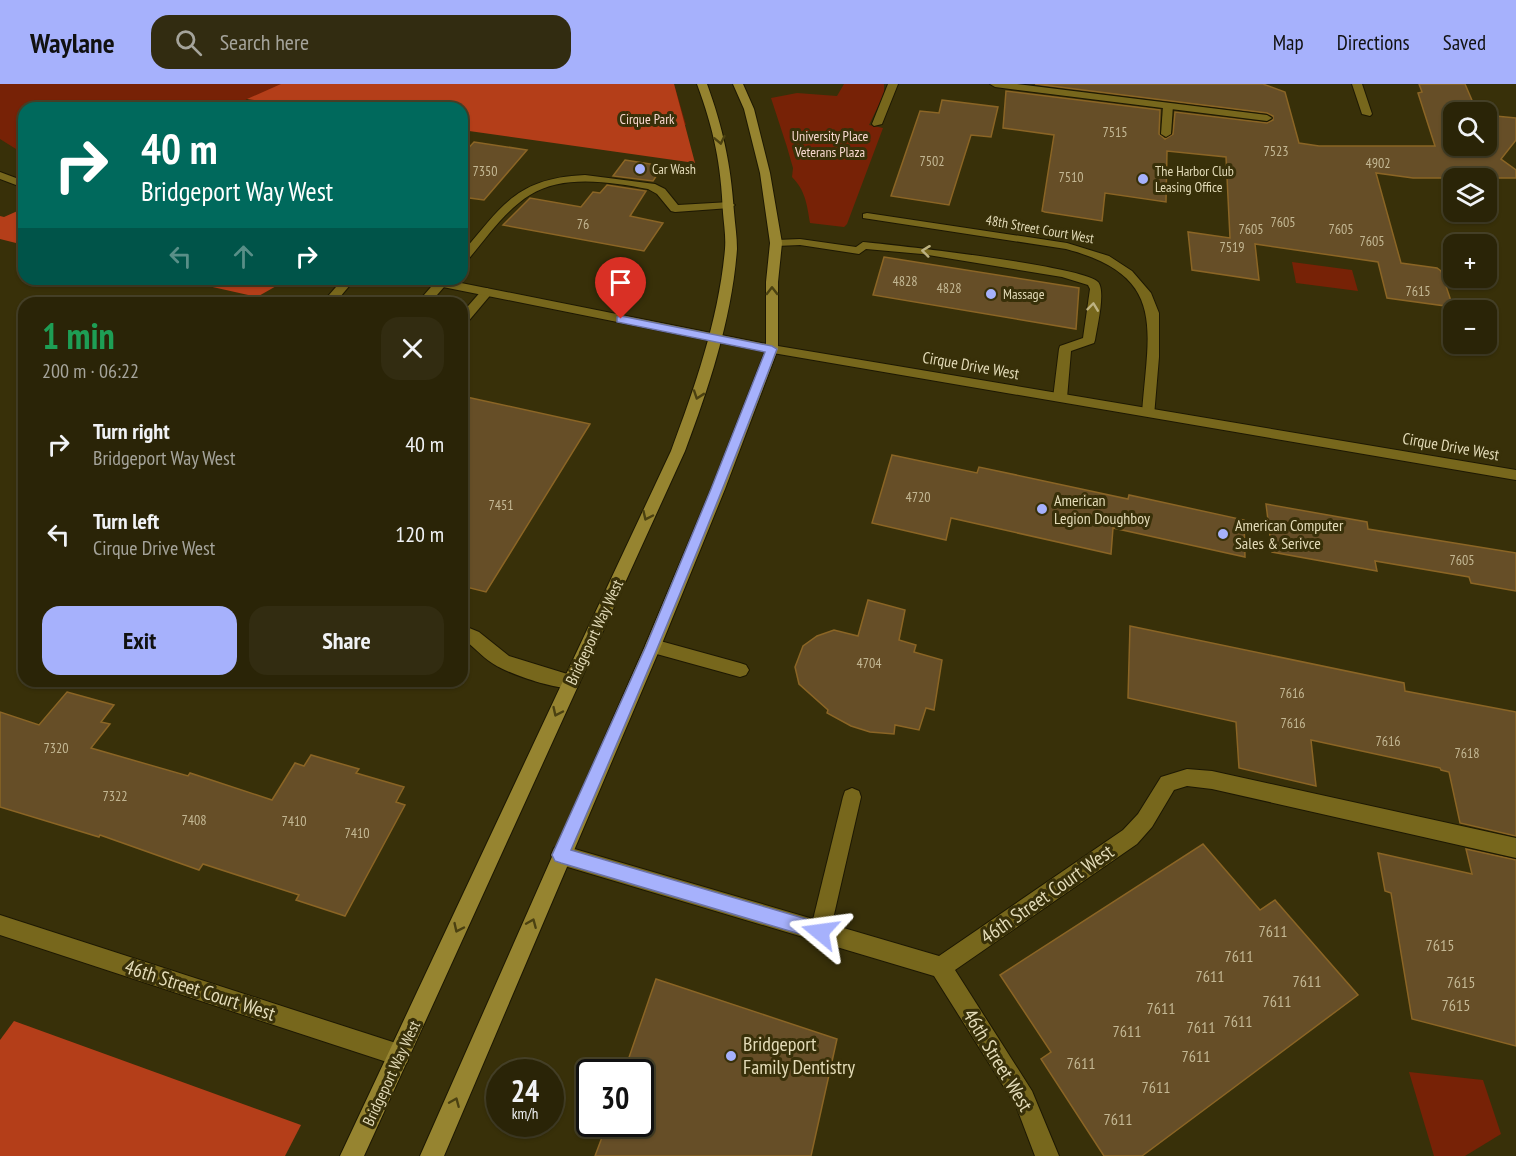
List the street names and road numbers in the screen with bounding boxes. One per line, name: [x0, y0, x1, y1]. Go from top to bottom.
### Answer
street label: 48th Street Court West: [984, 211, 1096, 247]
street label: Cirque Drive West: [921, 347, 1022, 383]
street label: Cirque Drive West: [1401, 428, 1502, 464]
street label: Bridgeport Way West: [561, 576, 627, 688]
street label: 46th Street Court West: [975, 838, 1119, 950]
street label: 46th Street Court West: [121, 953, 279, 1027]
street label: 46th Street West: [957, 1004, 1039, 1116]
street label: Bridgeport Way West: [358, 1017, 424, 1129]

